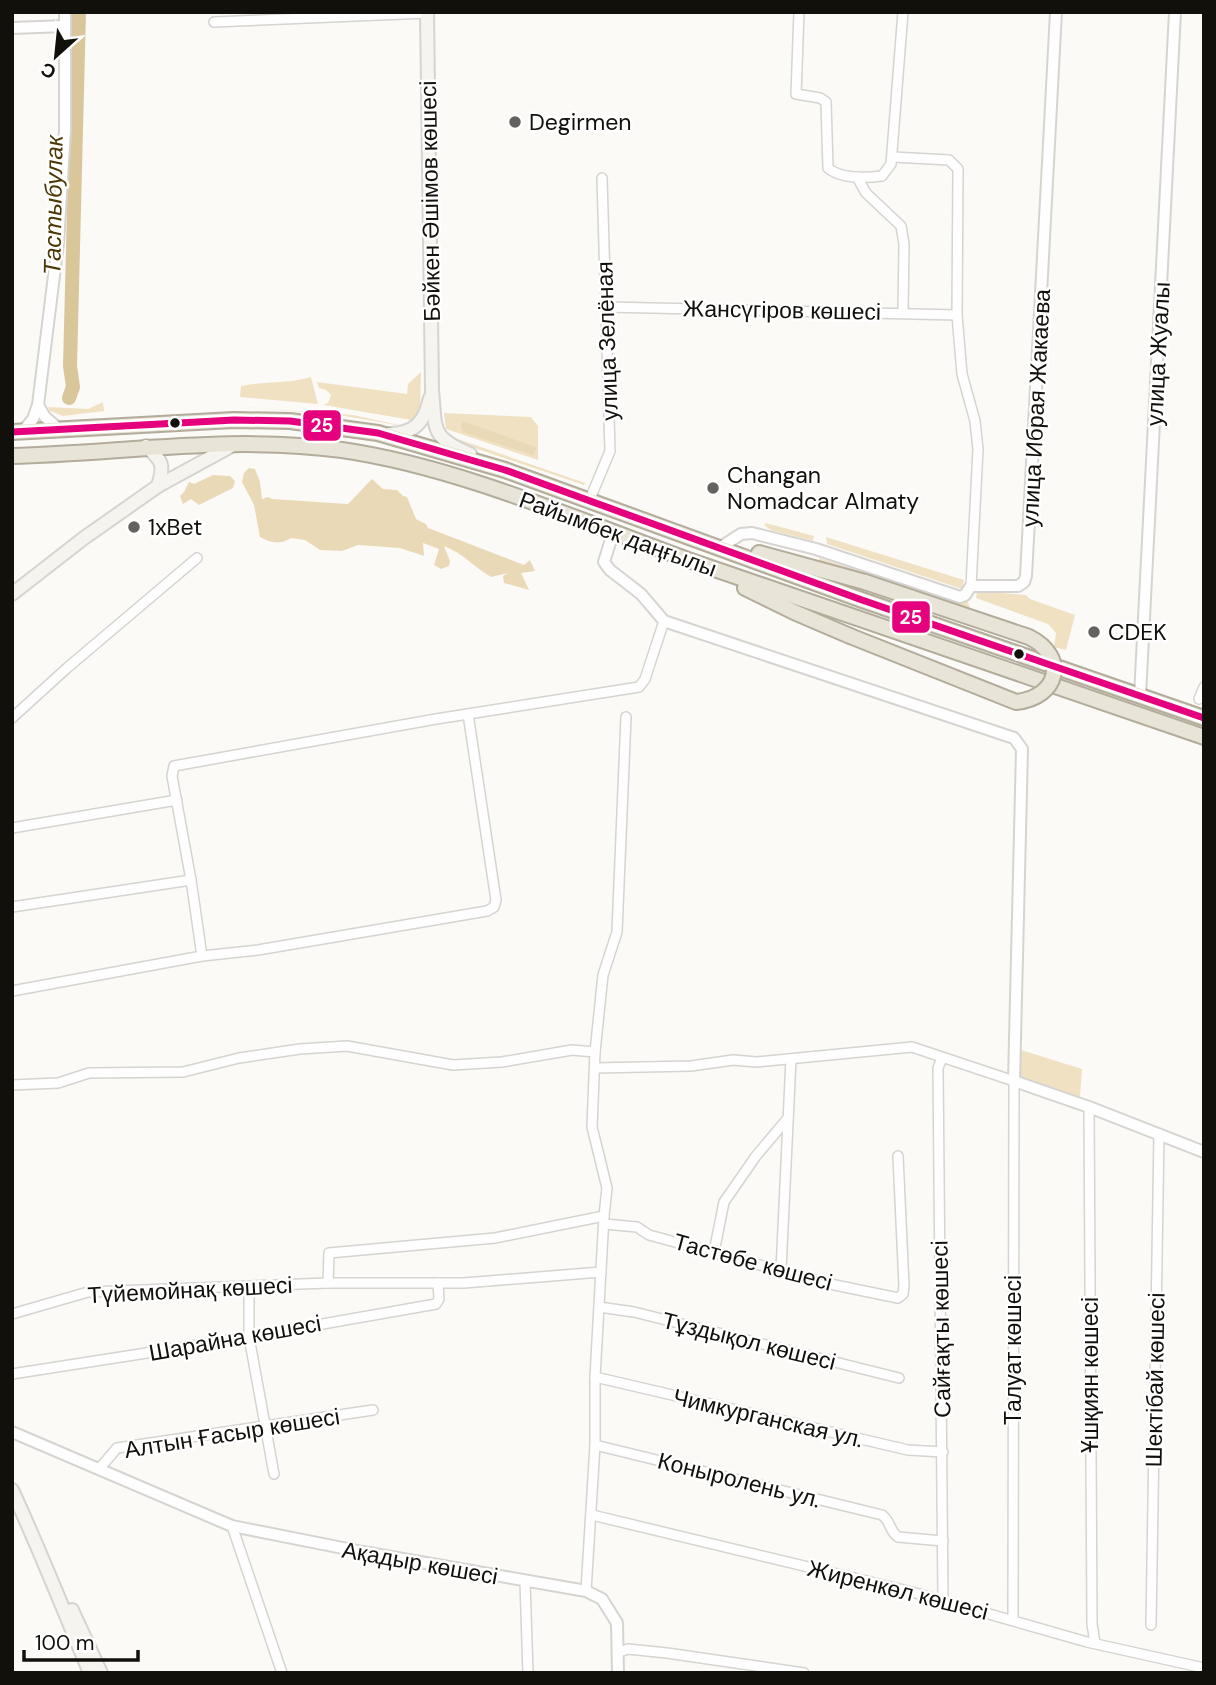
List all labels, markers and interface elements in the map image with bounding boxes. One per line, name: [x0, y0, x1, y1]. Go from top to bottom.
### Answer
north arrow: [21, 21, 91, 91]
text: С: [36, 56, 60, 85]
street label: Бәйкен Әшімов көшесі: [413, 80, 447, 322]
place label: Degirmen: [529, 107, 631, 137]
marker: Degirmen: [507, 114, 523, 130]
water label: Тастыбулак: [36, 133, 70, 275]
street label: улица Зелёная: [589, 261, 625, 421]
street label: улица Жуалы: [1139, 281, 1177, 427]
street label: улица Ибрая Жакаева: [1015, 288, 1057, 528]
street label: Жансүгіров көшесі: [683, 293, 881, 327]
line badge: 25: [302, 409, 342, 442]
text: 25: [311, 413, 333, 438]
unlabelled marker: [168, 416, 182, 430]
place label: Changan Nomadcar Almaty: [727, 460, 919, 516]
marker: Changan Nomadcar Almaty: [705, 480, 721, 496]
street label: Райымбек даңғылы: [515, 484, 721, 584]
place label: 1xBet: [148, 512, 202, 542]
marker: 1xBet: [126, 519, 142, 535]
line badge: 25: [891, 600, 931, 634]
text: 25: [900, 605, 922, 630]
place label: CDEK: [1108, 617, 1167, 647]
marker: CDEK: [1086, 624, 1102, 640]
unlabelled marker: [1012, 647, 1026, 661]
street label: Тастөбе көшесі: [670, 1226, 836, 1298]
street label: Сайғақты көшесі: [924, 1240, 958, 1418]
street label: Түйемойнақ көшесі: [87, 1270, 293, 1310]
street label: Талуат көшесі: [998, 1275, 1028, 1425]
street label: Шектібай көшесі: [1138, 1292, 1172, 1468]
street label: Ұшқиян көшесі: [1075, 1297, 1105, 1453]
street label: Тұздықол көшесі: [659, 1305, 839, 1377]
street label: Шарайна көшесі: [146, 1308, 324, 1368]
street label: Чимкурганская ул.: [670, 1382, 866, 1454]
street label: Алтын Ғасыр көшесі: [122, 1401, 342, 1465]
street label: Коныролень ул.: [655, 1445, 823, 1515]
street label: Ақадыр көшесі: [340, 1535, 500, 1591]
street label: Жиренкөл көшесі: [804, 1553, 992, 1627]
scale bar: [24, 1618, 138, 1662]
text: 100 m: [35, 1629, 95, 1657]

